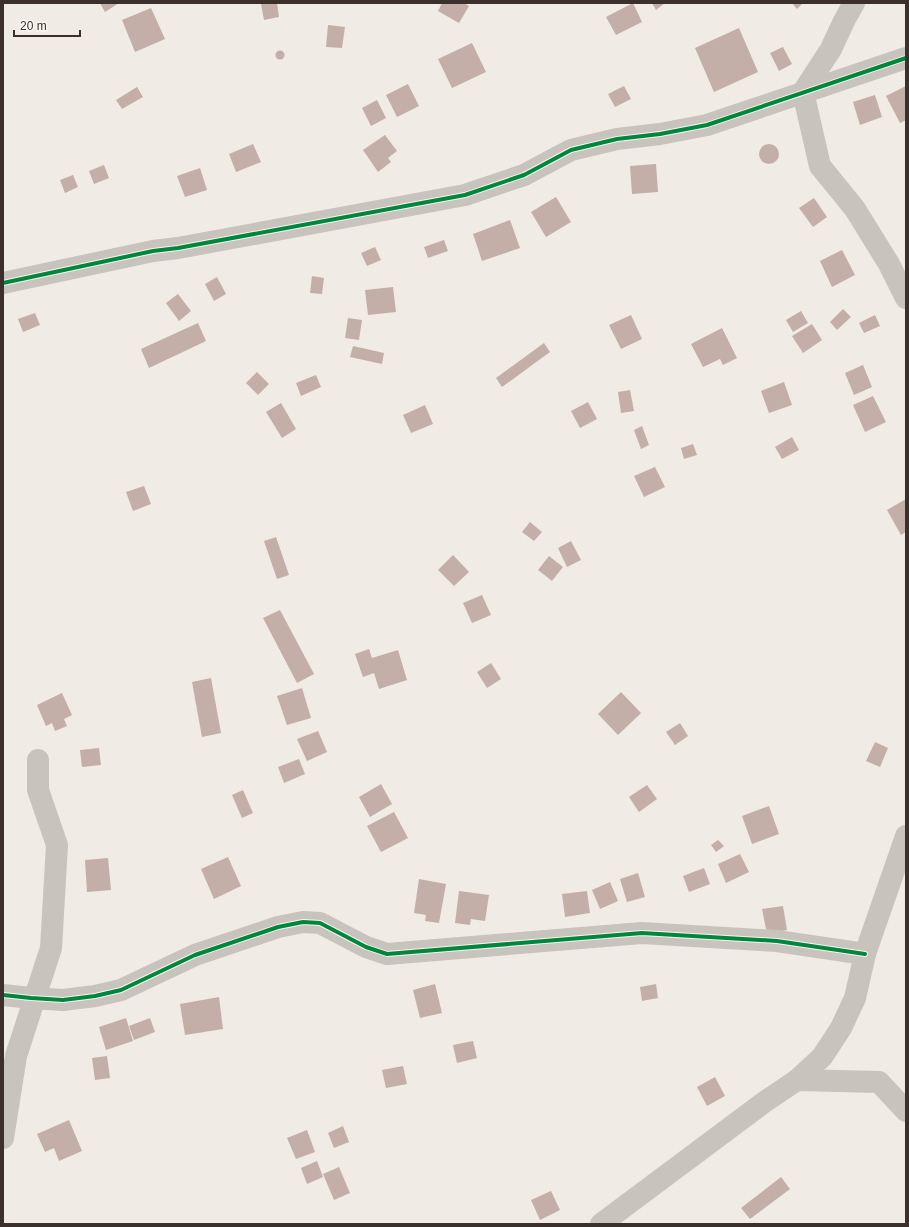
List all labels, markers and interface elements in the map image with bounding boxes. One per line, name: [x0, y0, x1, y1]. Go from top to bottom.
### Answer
scale bar: [14, 12, 80, 38]
text: 20 m: [20, 19, 47, 33]

